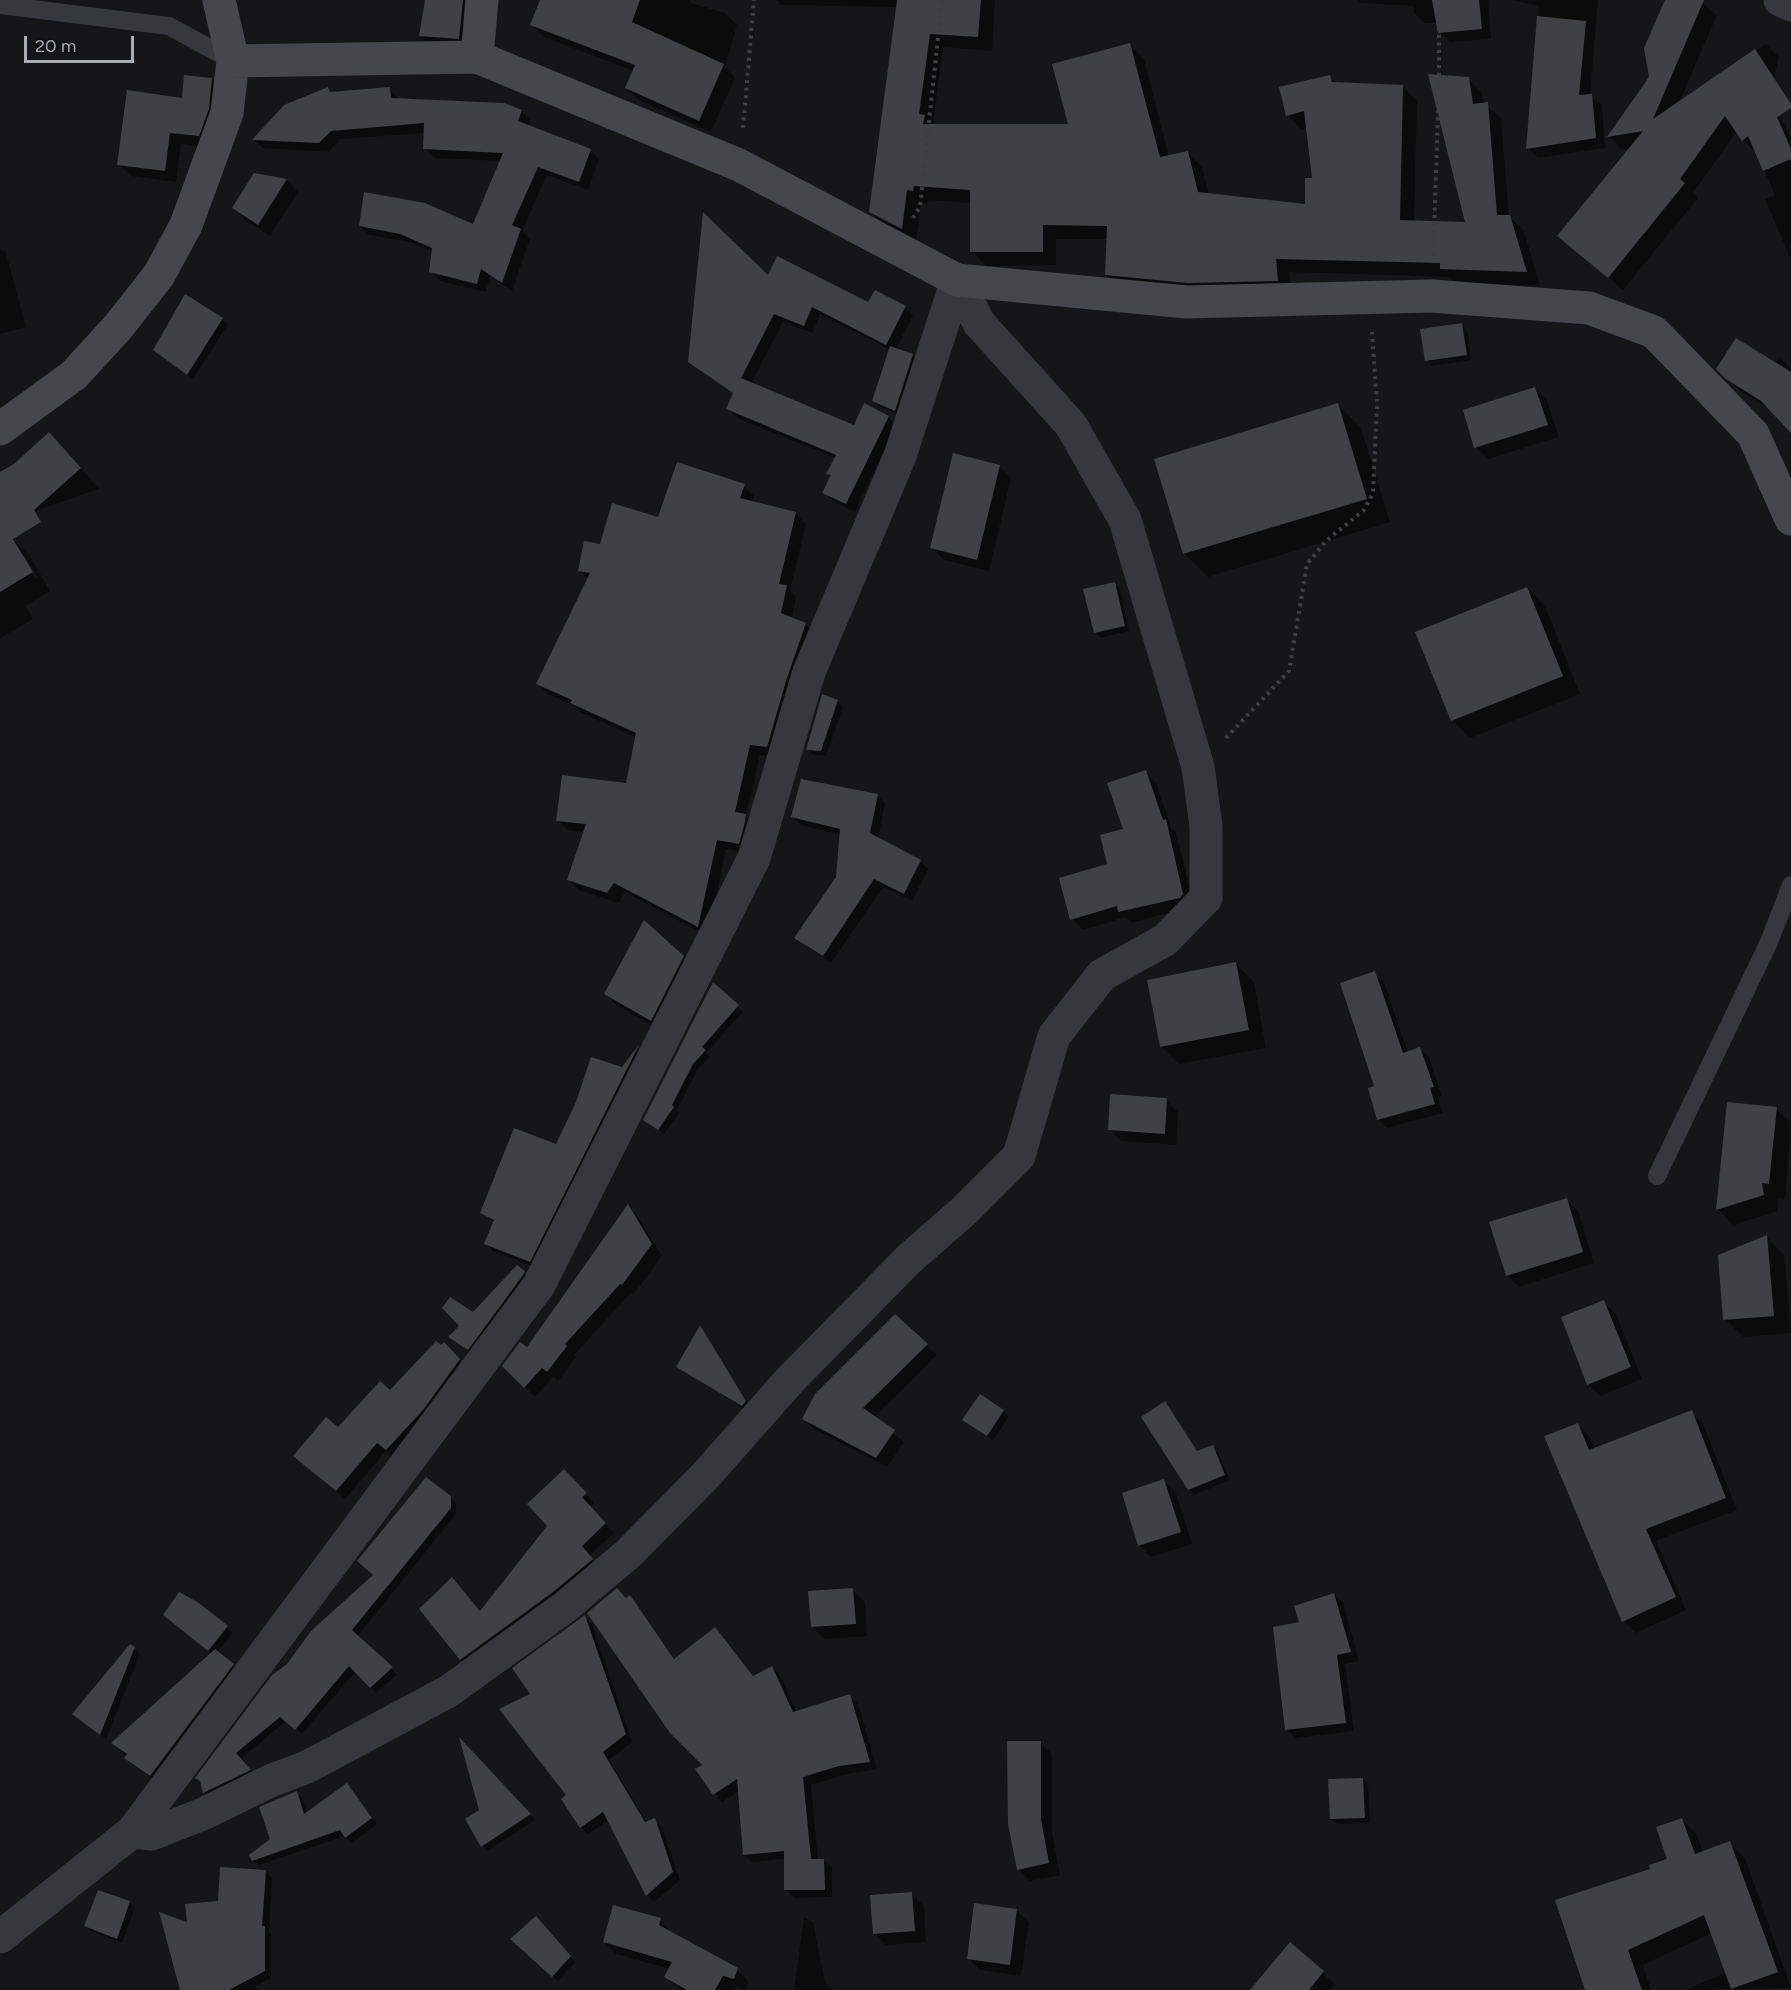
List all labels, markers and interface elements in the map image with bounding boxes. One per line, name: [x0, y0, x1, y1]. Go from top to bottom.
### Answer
scale bar: [27, 24, 136, 62]
text: 20 m: [35, 35, 76, 57]

